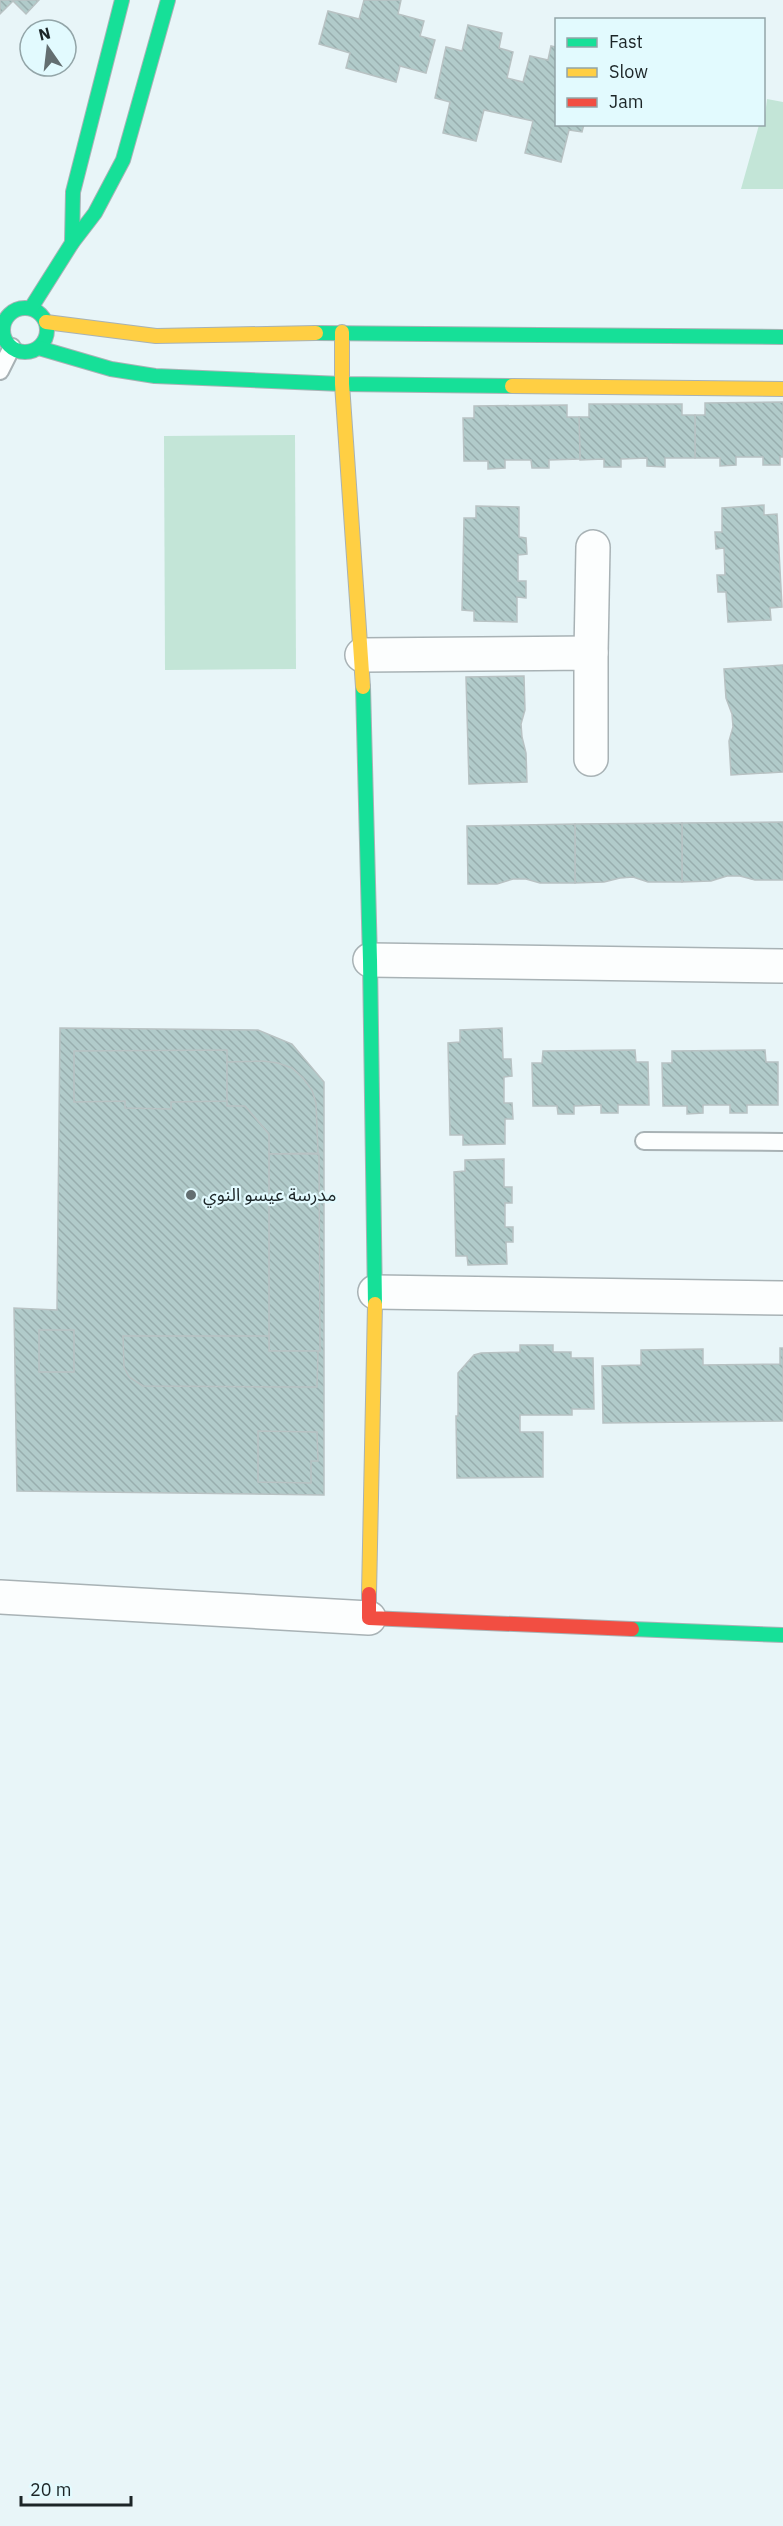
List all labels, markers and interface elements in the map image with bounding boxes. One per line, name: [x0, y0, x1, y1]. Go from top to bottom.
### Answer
north arrow: [18, 18, 78, 78]
legend: [555, 18, 765, 126]
text: N: [36, 22, 52, 45]
text: Fast: [609, 30, 643, 53]
text: Slow: [609, 60, 648, 83]
text: Jam: [609, 90, 644, 113]
place label: مدرسة عيسو النوي: [203, 1183, 336, 1208]
marker: مدرسة عيسو النوي: [184, 1188, 198, 1202]
scale bar: [21, 2469, 130, 2507]
text: 20 m: [30, 2478, 72, 2501]

